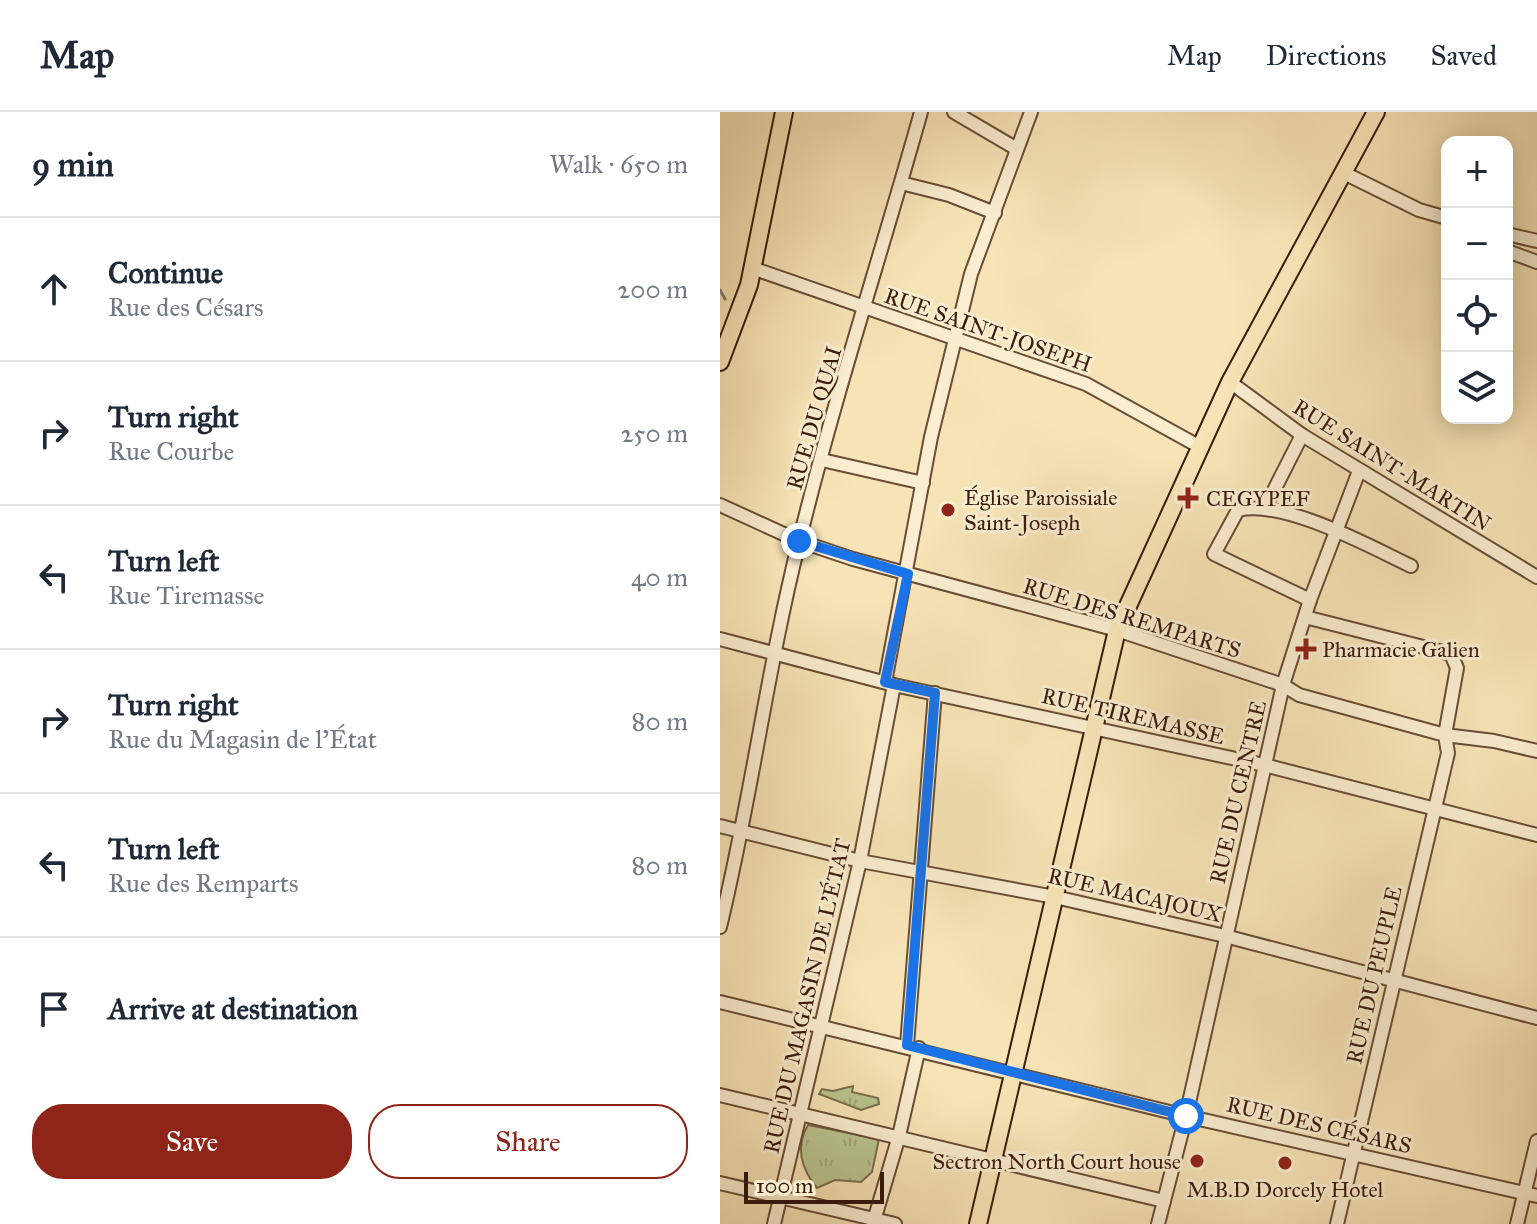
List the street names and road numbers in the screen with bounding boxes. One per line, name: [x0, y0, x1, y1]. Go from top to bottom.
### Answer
street label: RUE SAINT-JOSEPH: [881, 282, 1095, 378]
street label: RUE DU QUAI: [781, 343, 847, 493]
street label: RUE SAINT-MARTIN: [1288, 393, 1496, 537]
street label: RUE DES REMPARTS: [1020, 572, 1244, 664]
street label: RUE TIREMASSE: [1039, 682, 1227, 750]
street label: RUE DU CENTRE: [1204, 697, 1272, 886]
street label: RUE DU MAGASIN DE L'ÉTAT: [758, 836, 856, 1156]
street label: RUE MACAJOUX: [1045, 862, 1225, 928]
street label: RUE DU PEUPLE: [1340, 883, 1408, 1067]
street label: RUE DES CÉSARS: [1224, 1091, 1414, 1159]

